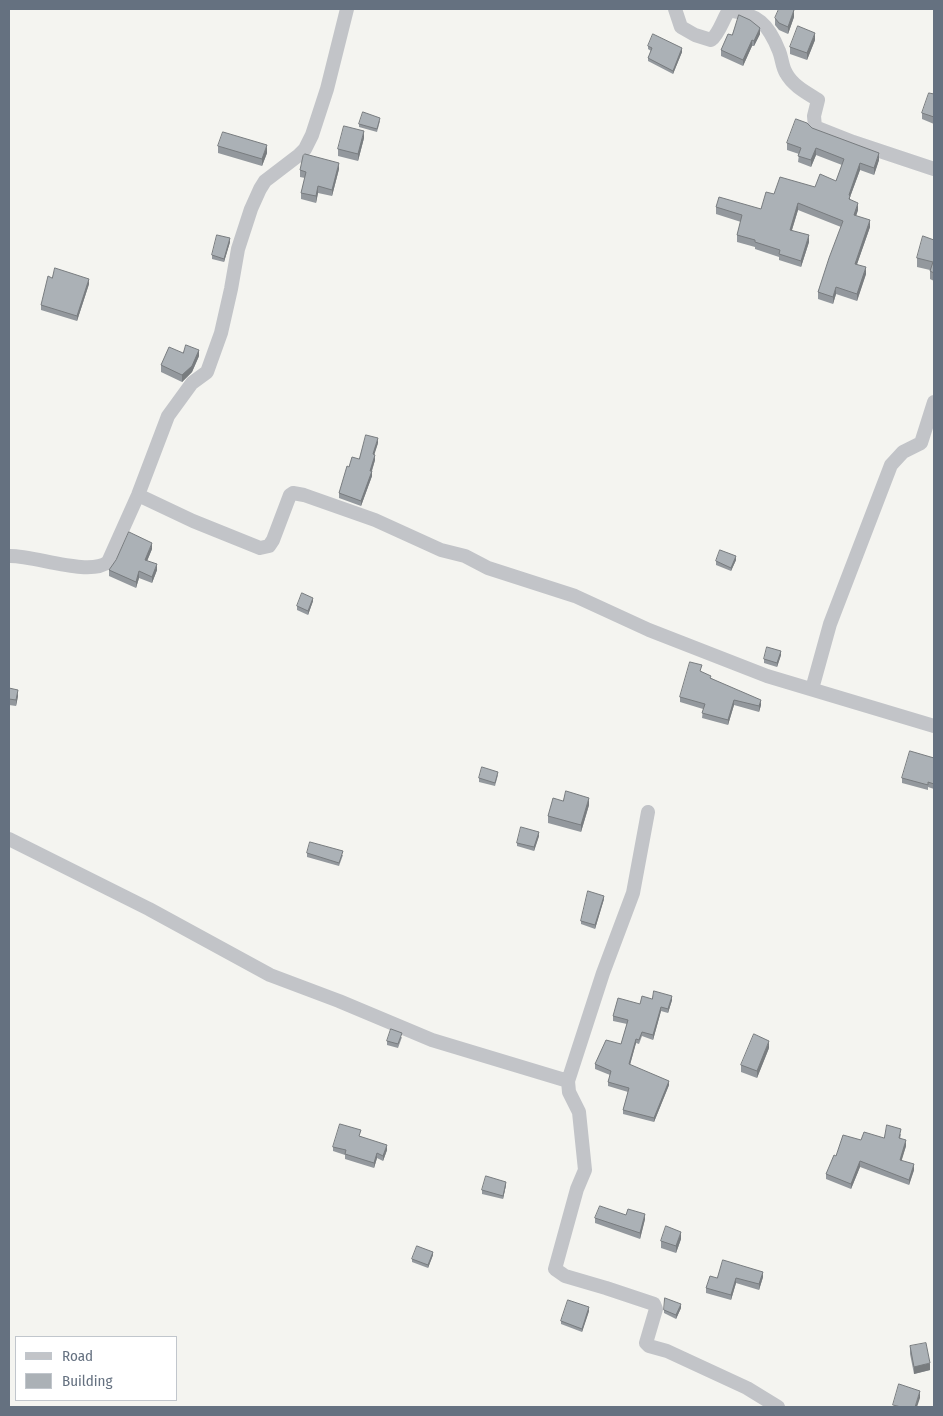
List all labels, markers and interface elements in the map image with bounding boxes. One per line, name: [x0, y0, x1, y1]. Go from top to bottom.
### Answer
legend: [15, 1336, 178, 1401]
text: Road: [62, 1347, 93, 1365]
text: Building: [62, 1372, 113, 1390]

